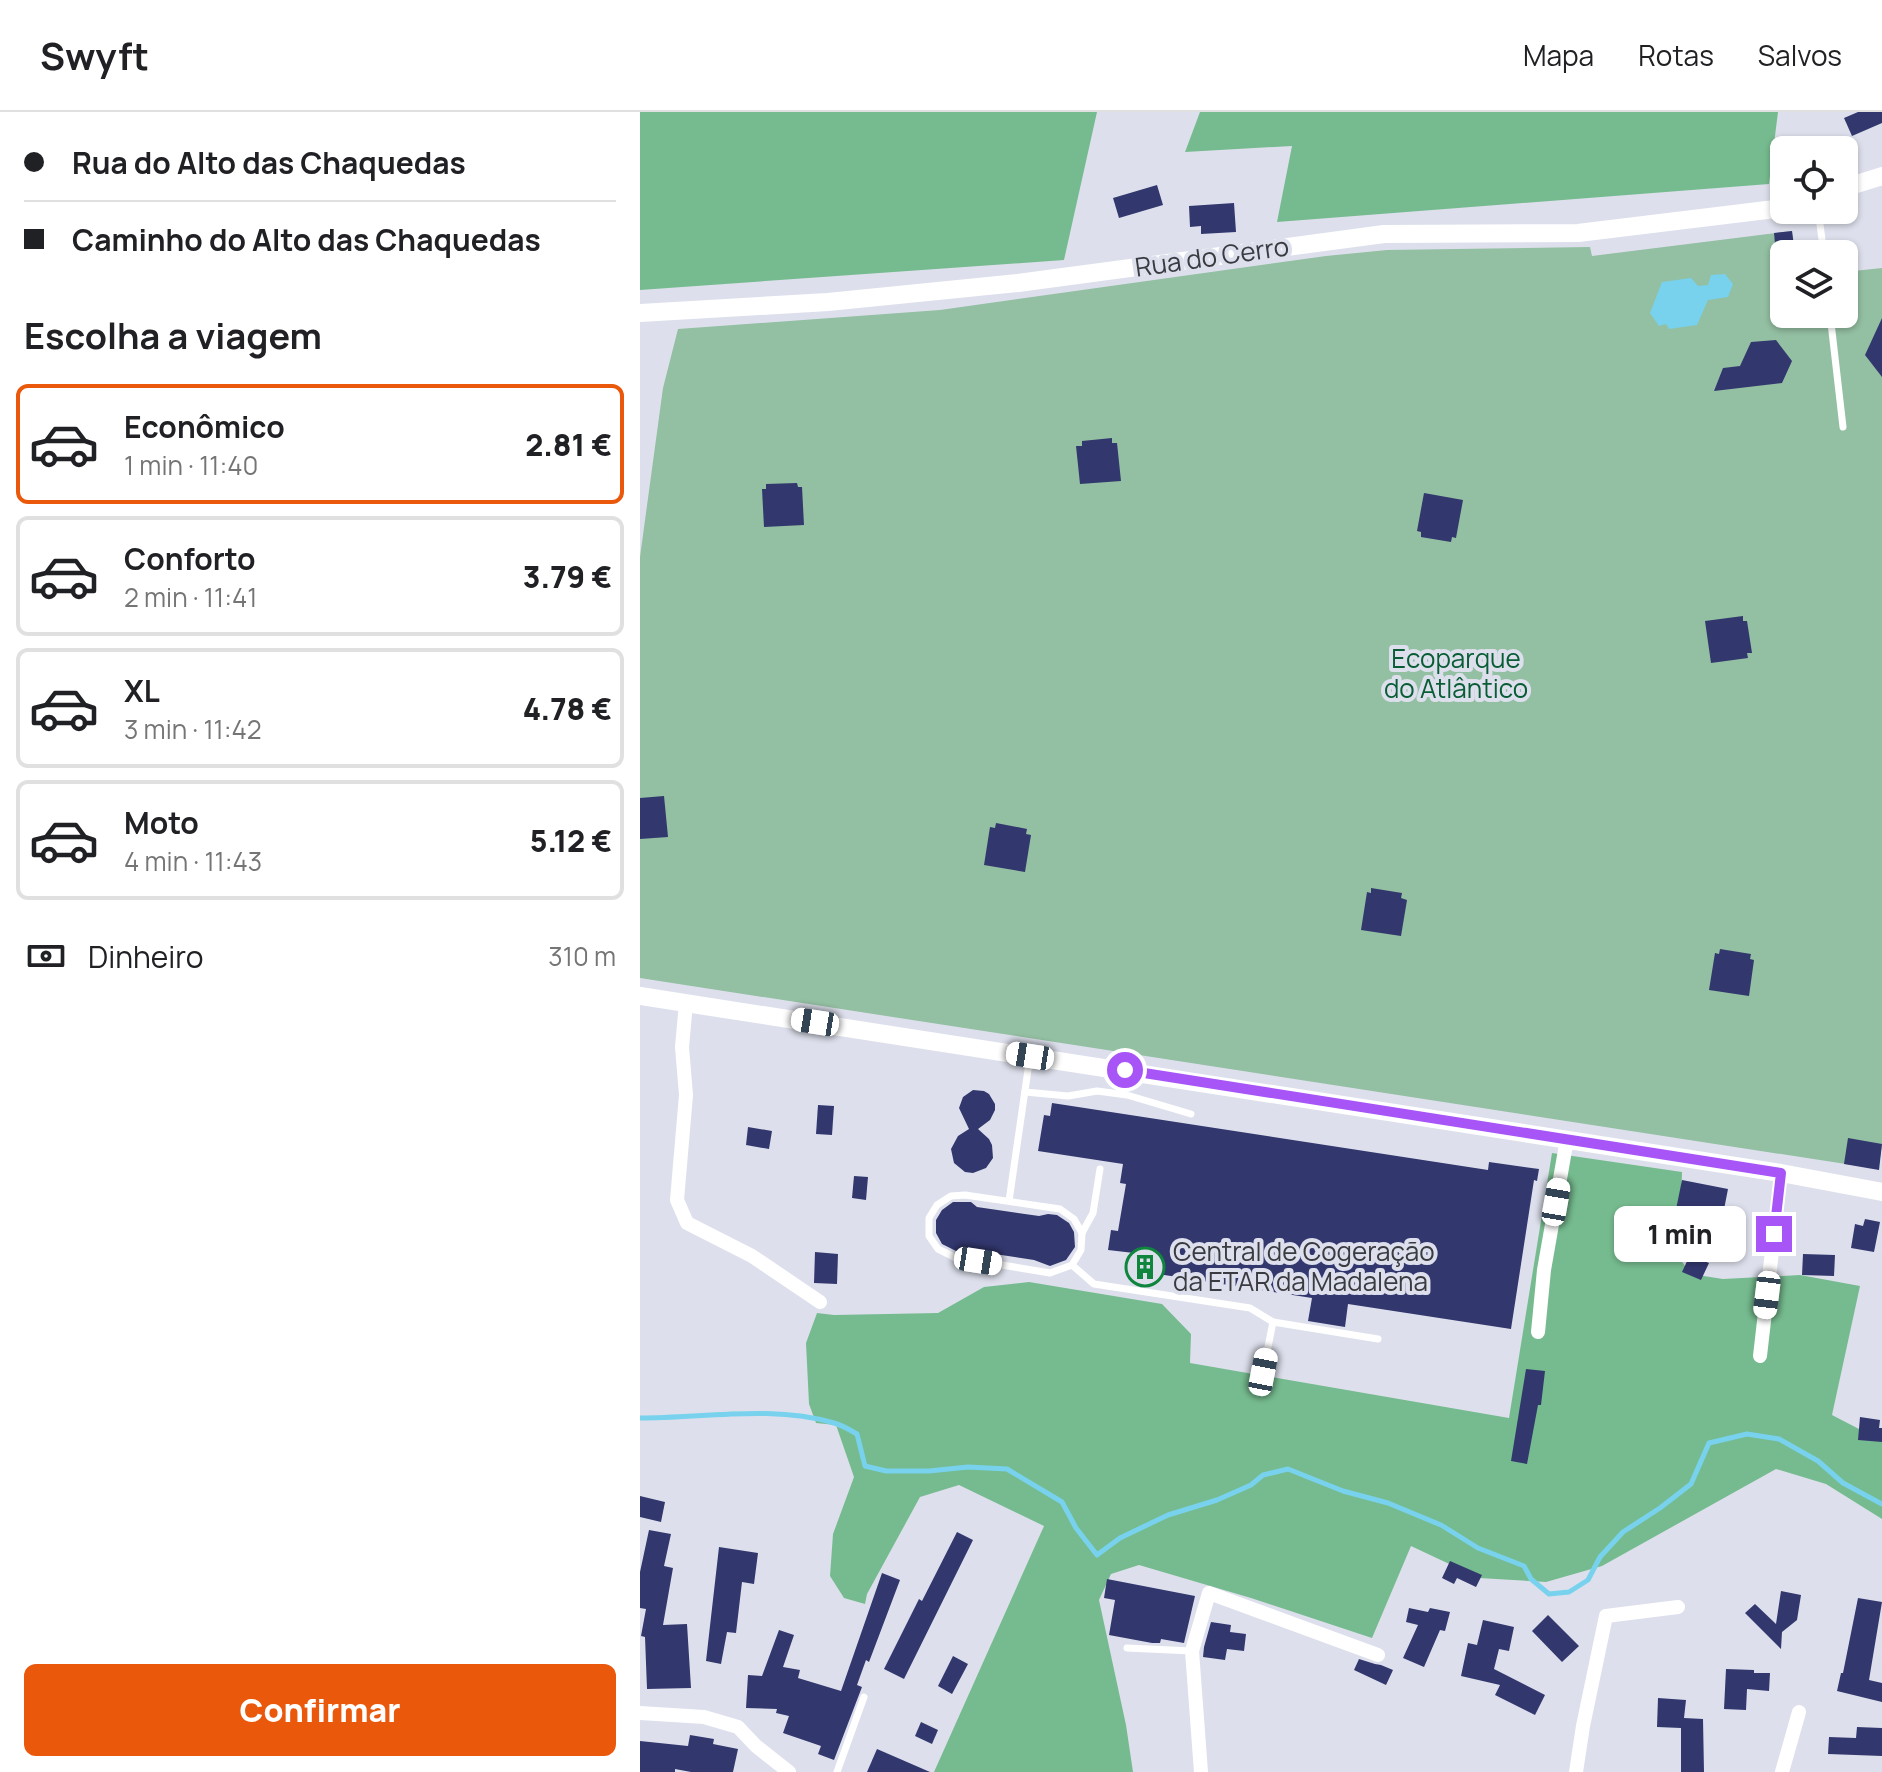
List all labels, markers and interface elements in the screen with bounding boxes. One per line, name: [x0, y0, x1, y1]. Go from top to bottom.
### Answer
text: Swyft: [40, 29, 149, 81]
text: Mapa: [1523, 36, 1594, 74]
text: Rotas: [1638, 36, 1714, 74]
text: Salvos: [1758, 36, 1842, 74]
map controls: [1770, 136, 1858, 328]
button: locate: [1770, 136, 1858, 224]
text: Rua do Alto das Chaquedas: [72, 142, 466, 183]
text: Caminho do Alto das Chaquedas: [72, 219, 541, 260]
street label: Rua do Cerro: [1133, 227, 1291, 285]
button: layers: [1770, 240, 1858, 328]
text: Escolha a viagem: [24, 311, 322, 360]
text: Econômico: [124, 406, 285, 447]
icon: car: [28, 408, 100, 480]
text: 2.81 €: [525, 424, 612, 465]
text: 1 min · 11:40: [124, 447, 258, 483]
text: Conforto: [124, 538, 255, 579]
icon: car: [28, 540, 100, 612]
text: 3.79 €: [523, 556, 612, 597]
text: 2 min · 11:41: [124, 579, 257, 615]
park label: Ecoparque do Atlântico: [1384, 640, 1528, 706]
text: XL: [124, 670, 160, 711]
icon: car: [28, 672, 100, 744]
text: 4.78 €: [523, 688, 612, 729]
text: 3 min · 11:42: [124, 711, 262, 747]
text: Moto: [124, 802, 199, 843]
icon: car: [28, 804, 100, 876]
text: 5.12 €: [530, 820, 612, 861]
text: 4 min · 11:43: [124, 843, 262, 879]
icon: cash: [24, 934, 68, 978]
text: Dinheiro: [88, 936, 204, 977]
text: 310 m: [548, 938, 616, 974]
car: [789, 1006, 841, 1038]
car: [1004, 1040, 1056, 1072]
route start: [1107, 1052, 1143, 1088]
car: [1540, 1176, 1572, 1228]
callout: 1 min: [1614, 1206, 1746, 1262]
text: 1 min: [1647, 1216, 1713, 1252]
route end: [1756, 1216, 1792, 1252]
place label: Central de Cogeração da ETAR da Madalena: [1173, 1233, 1435, 1299]
car: [952, 1245, 1004, 1277]
building icon: Central de Cogeração da ETAR da Madalena: [1124, 1246, 1166, 1288]
car: [1752, 1270, 1782, 1320]
car: [1247, 1346, 1279, 1398]
button: Confirmar: [24, 1664, 616, 1756]

